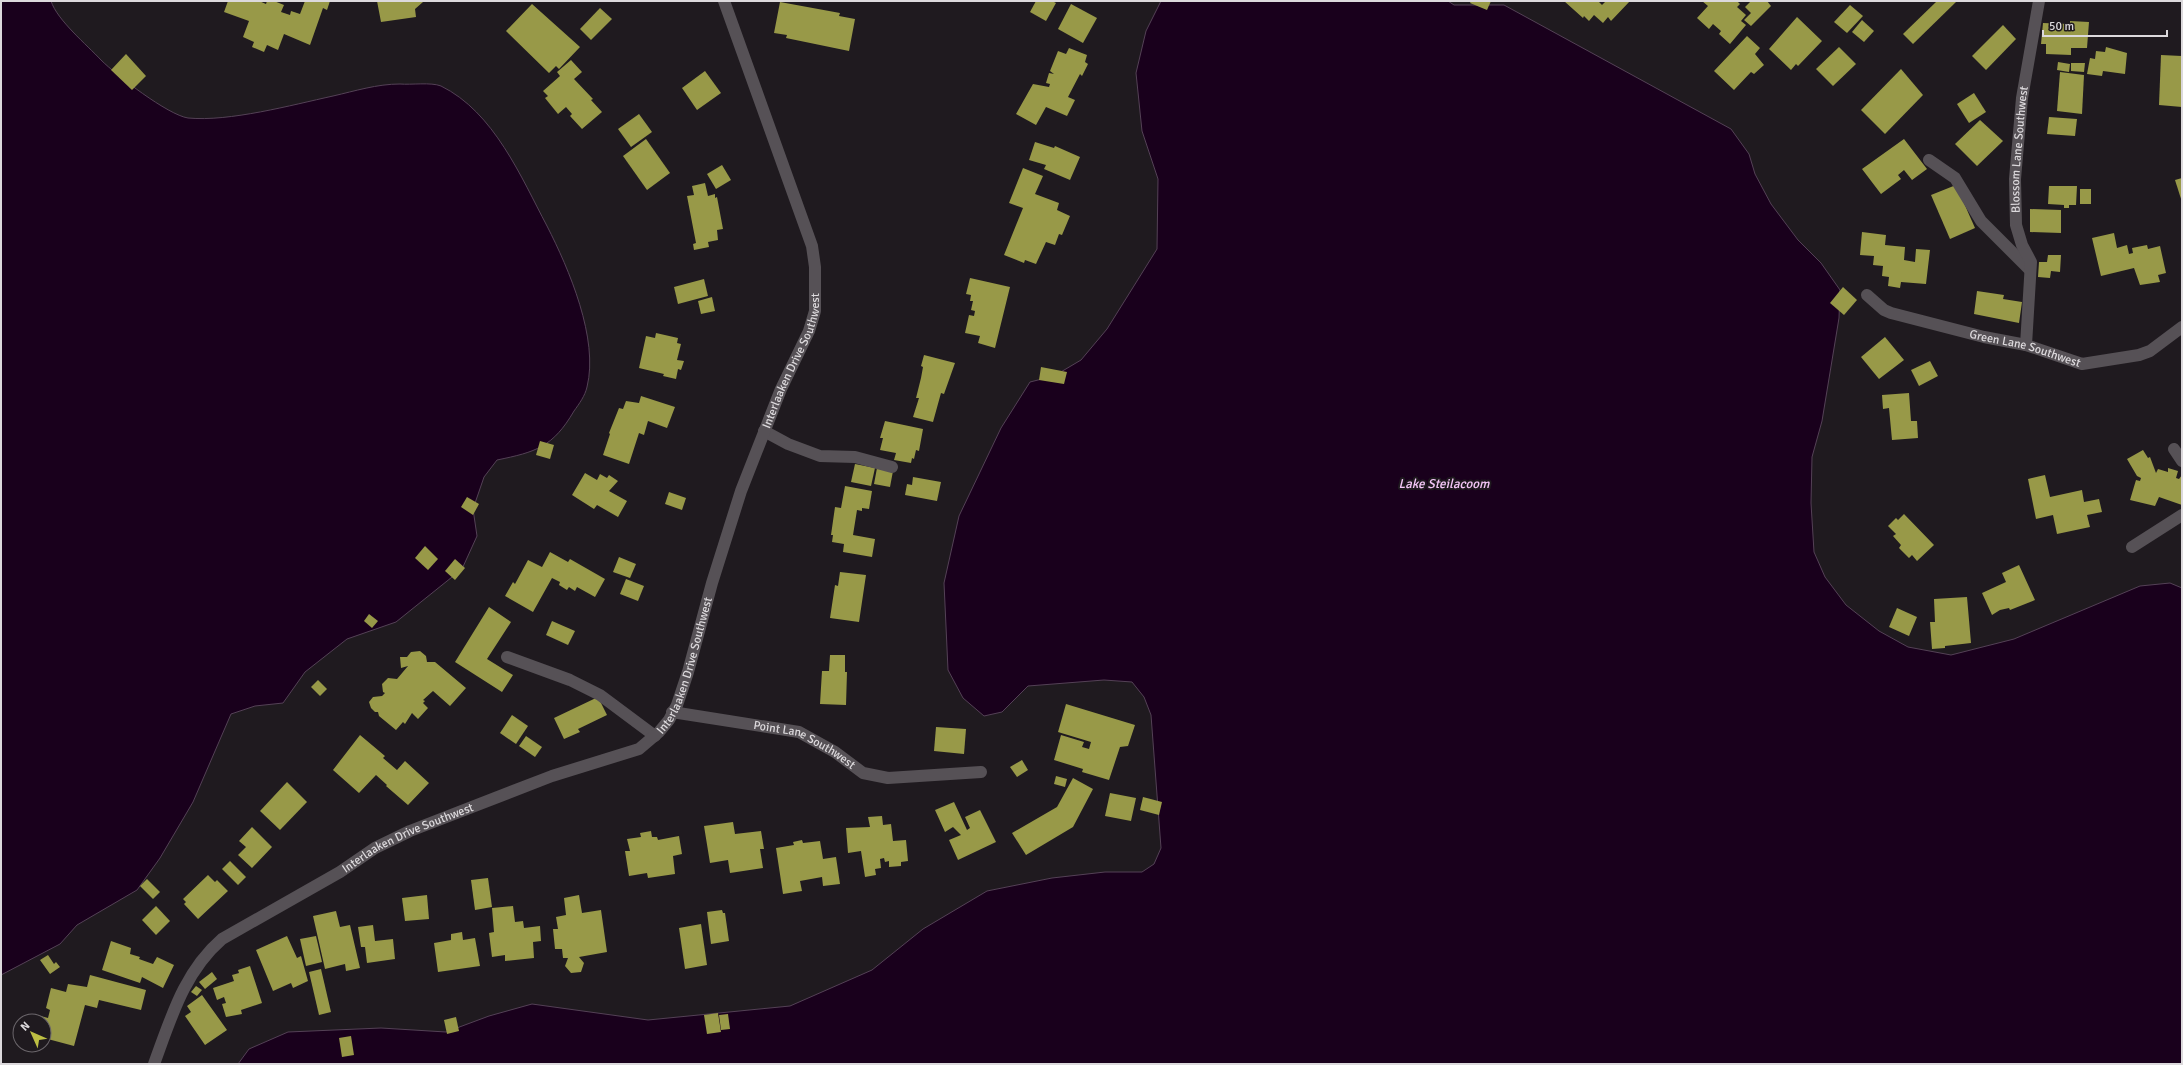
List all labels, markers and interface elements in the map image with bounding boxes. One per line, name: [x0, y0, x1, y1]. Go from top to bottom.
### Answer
scale bar: [2043, 12, 2167, 38]
text: 50 m: [2049, 19, 2074, 34]
street label: Blossom Lane Southwest: [2008, 85, 2031, 213]
street label: Interlaaken Drive Southwest: [759, 293, 823, 431]
street label: Green Lane Southwest: [1968, 326, 2083, 370]
water label: Lake Steilacoom: [1399, 476, 1490, 492]
street label: Interlaaken Drive Southwest: [653, 595, 715, 737]
street label: Point Lane Southwest: [752, 717, 858, 772]
street label: Interlaaken Drive Southwest: [339, 800, 476, 876]
north arrow: [12, 1013, 52, 1053]
text: N: [18, 1019, 33, 1034]

